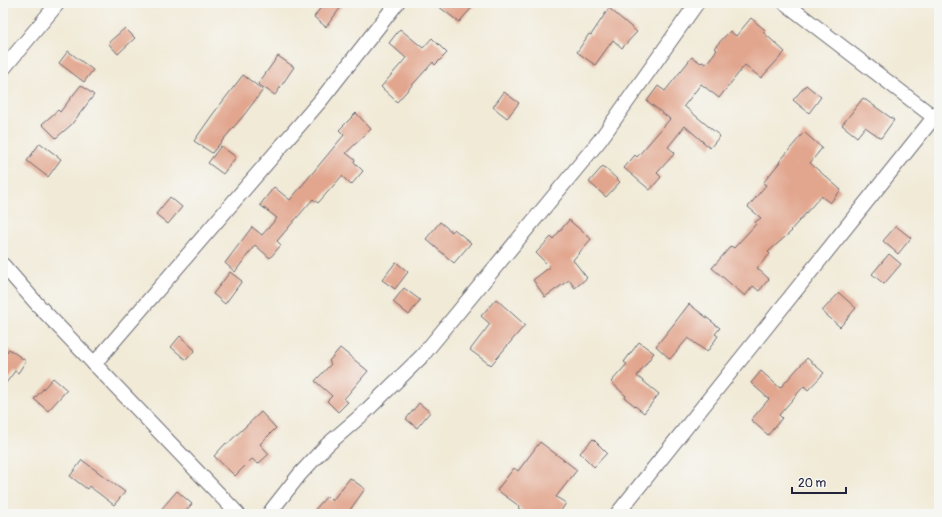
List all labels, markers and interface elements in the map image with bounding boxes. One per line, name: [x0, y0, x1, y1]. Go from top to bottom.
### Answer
scale bar: [792, 469, 846, 495]
text: 20 m: [798, 476, 827, 491]

